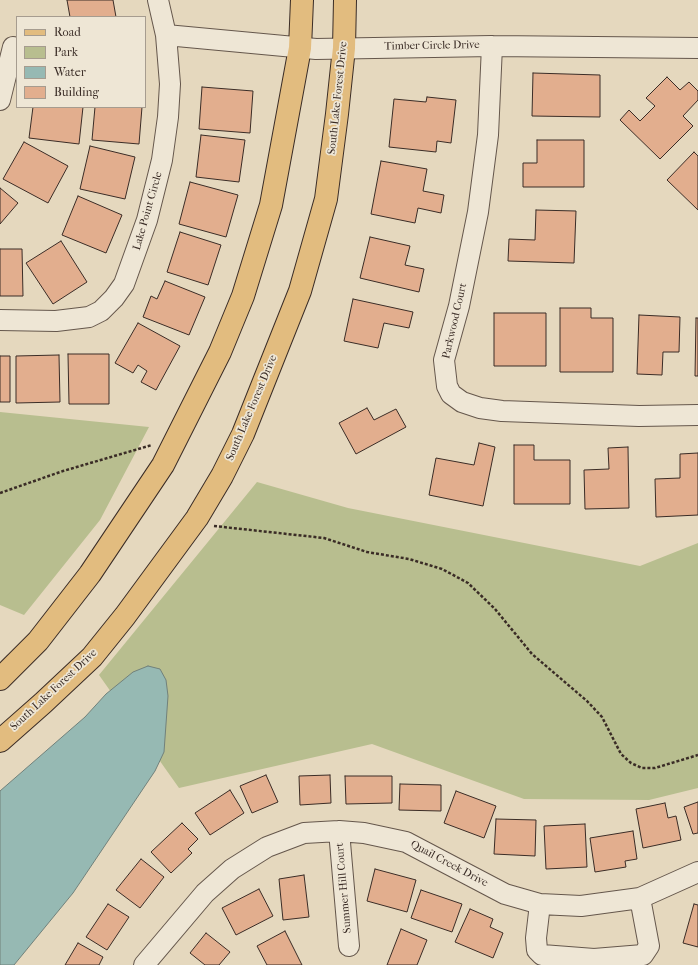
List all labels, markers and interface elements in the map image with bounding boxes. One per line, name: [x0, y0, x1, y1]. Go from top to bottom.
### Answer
legend: [16, 16, 146, 108]
text: Road: [54, 25, 81, 39]
street label: Timber Circle Drive: [384, 39, 480, 53]
street label: South Lake Forest Drive: [326, 41, 350, 155]
text: Park: [54, 45, 78, 59]
text: Water: [54, 65, 86, 79]
text: Building: [54, 85, 99, 99]
street label: Lake Point Circle: [130, 170, 166, 252]
street label: Parkwood Court: [440, 282, 470, 360]
street label: South Lake Forest Drive: [224, 353, 280, 463]
street label: South Lake Forest Drive: [8, 646, 100, 734]
street label: Quail Creek Drive: [408, 838, 490, 890]
street label: Summer Hill Court: [333, 842, 355, 934]

